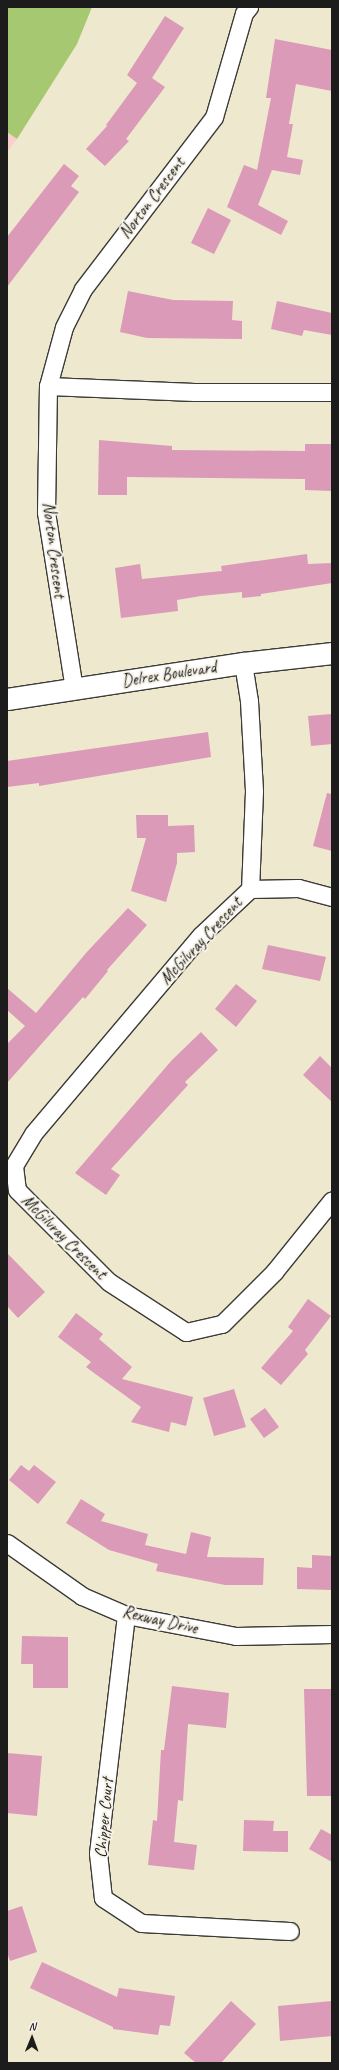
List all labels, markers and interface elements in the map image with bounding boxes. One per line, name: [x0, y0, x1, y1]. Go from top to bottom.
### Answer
street label: Norton Crescent: [115, 153, 189, 243]
street label: Norton Crescent: [38, 501, 70, 599]
street label: Delrex Boulevard: [120, 656, 218, 692]
street label: McGilvray Crescent: [155, 893, 247, 989]
street label: McGilvray Crescent: [17, 1190, 111, 1284]
street label: Rexway Drive: [121, 1601, 199, 1639]
street label: Chipper Court: [90, 1777, 118, 1859]
north arrow: [12, 2018, 52, 2058]
text: N: [29, 2019, 36, 2033]

